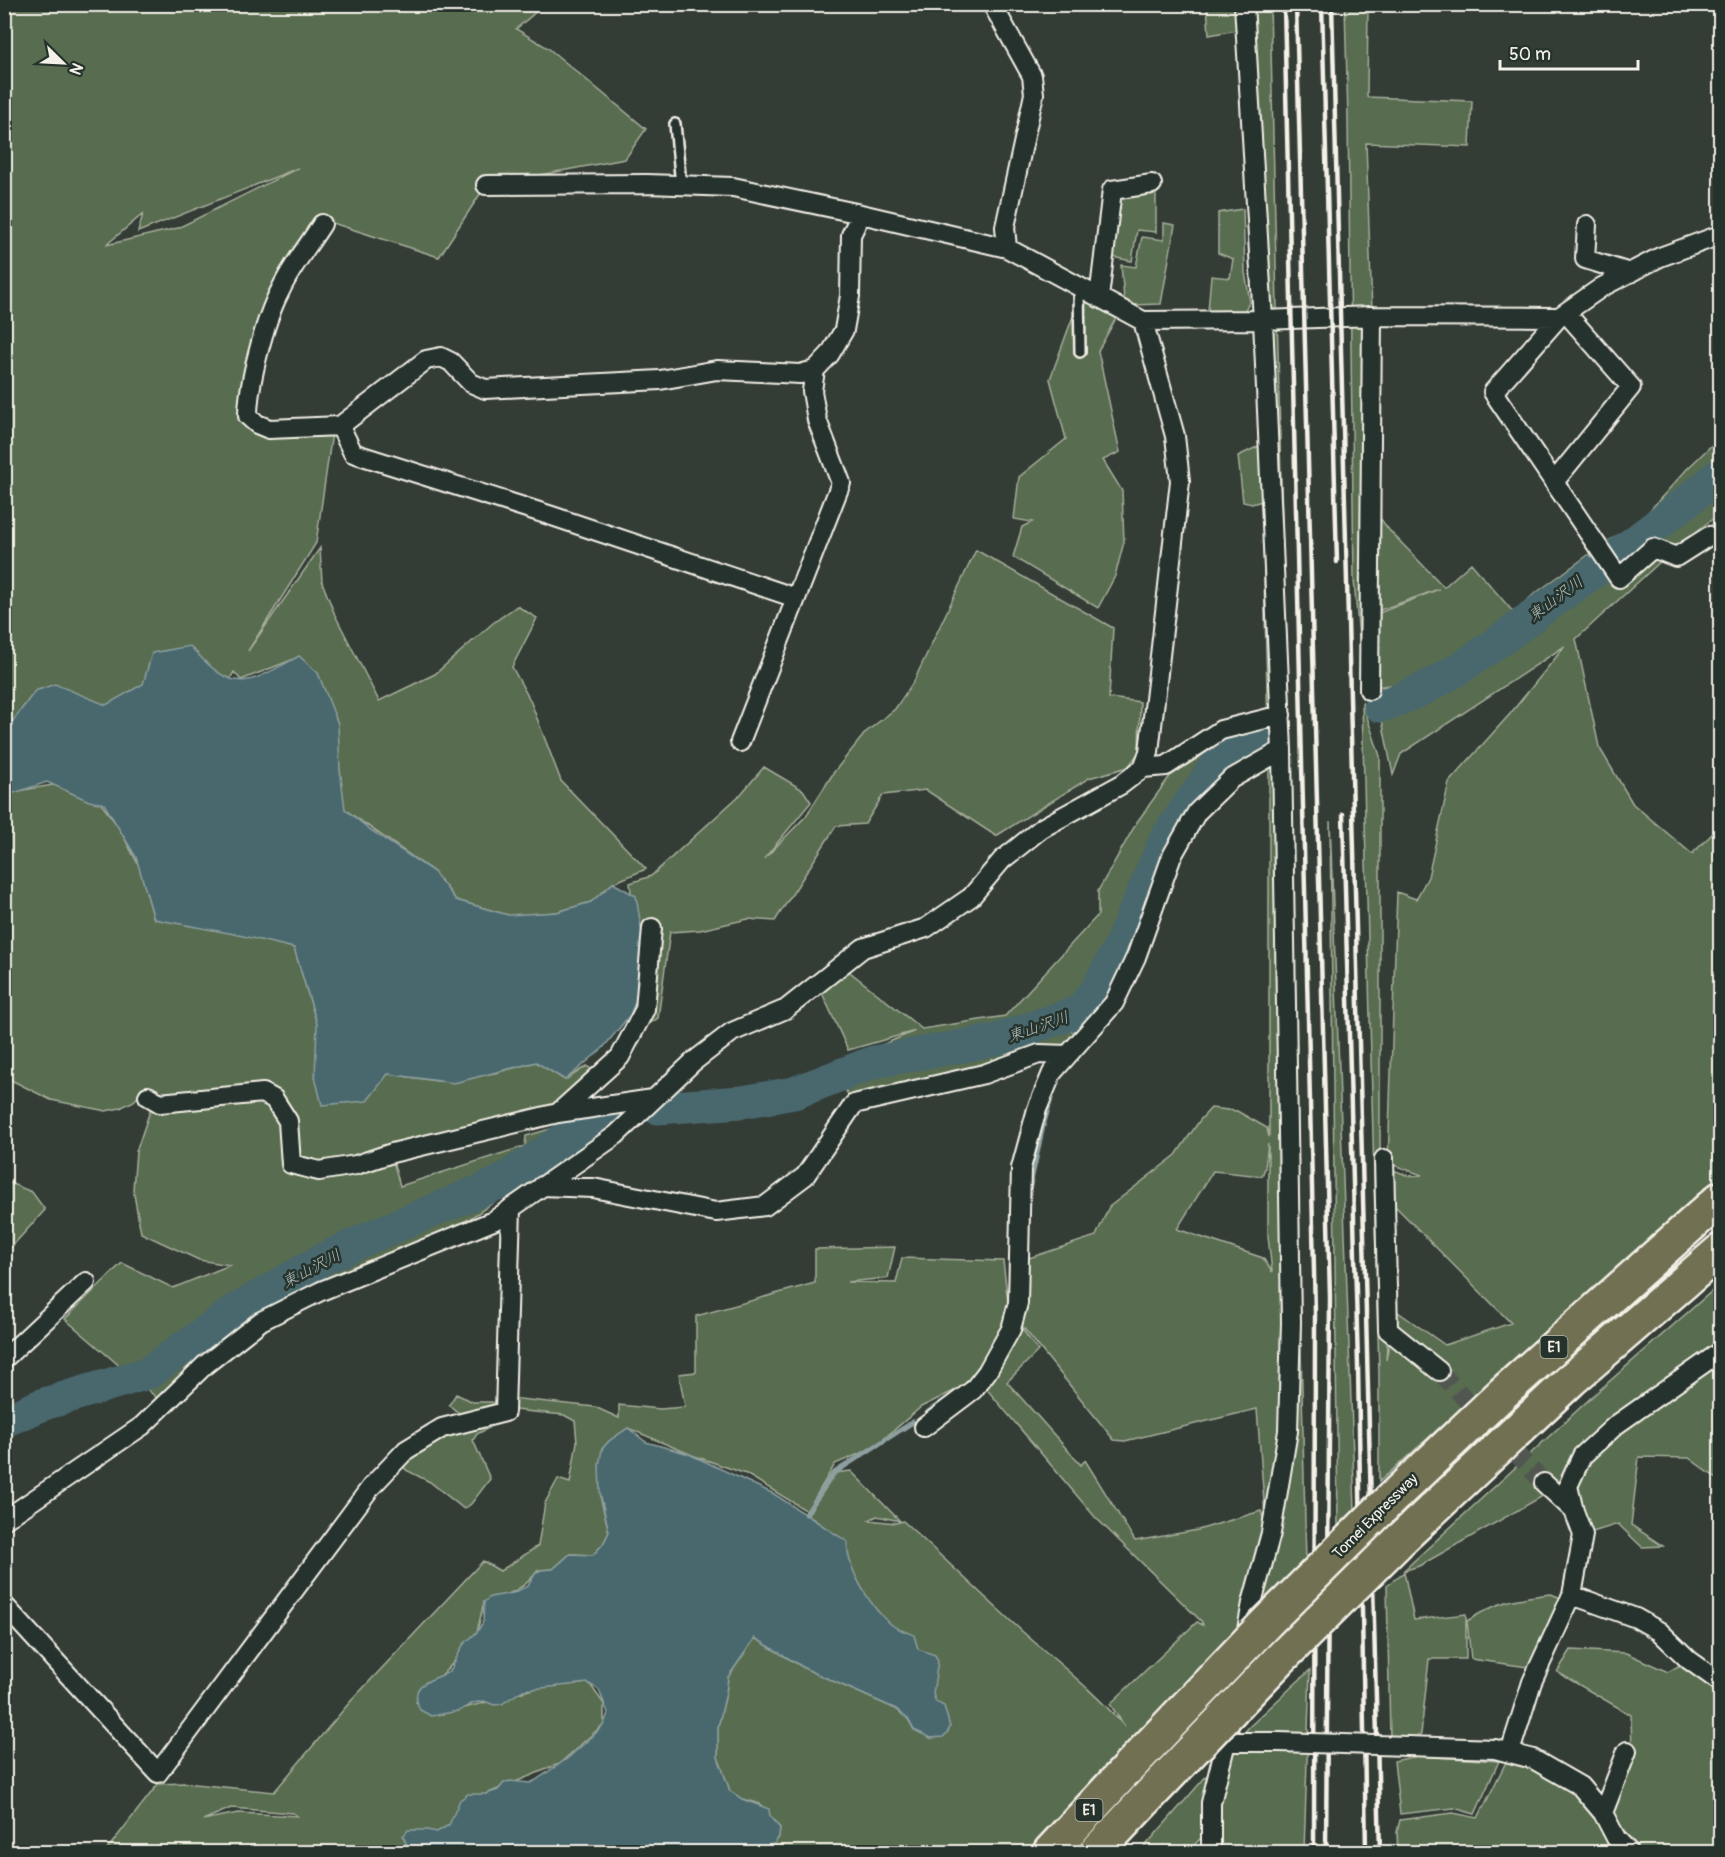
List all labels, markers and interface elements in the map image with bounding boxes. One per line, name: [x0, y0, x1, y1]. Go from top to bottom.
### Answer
north arrow: [33, 33, 93, 93]
scale bar: [1500, 33, 1638, 71]
text: 50 m: [1509, 43, 1551, 66]
text: N: [64, 60, 87, 78]
water label: 東山沢川: [1524, 572, 1587, 626]
water label: 東山沢川: [1005, 1007, 1072, 1047]
water label: 東山沢川: [279, 1245, 344, 1293]
road number: E1: [1540, 1336, 1568, 1358]
street label: Tomei Expressway: [1329, 1469, 1422, 1563]
road number: E1: [1076, 1799, 1102, 1821]

